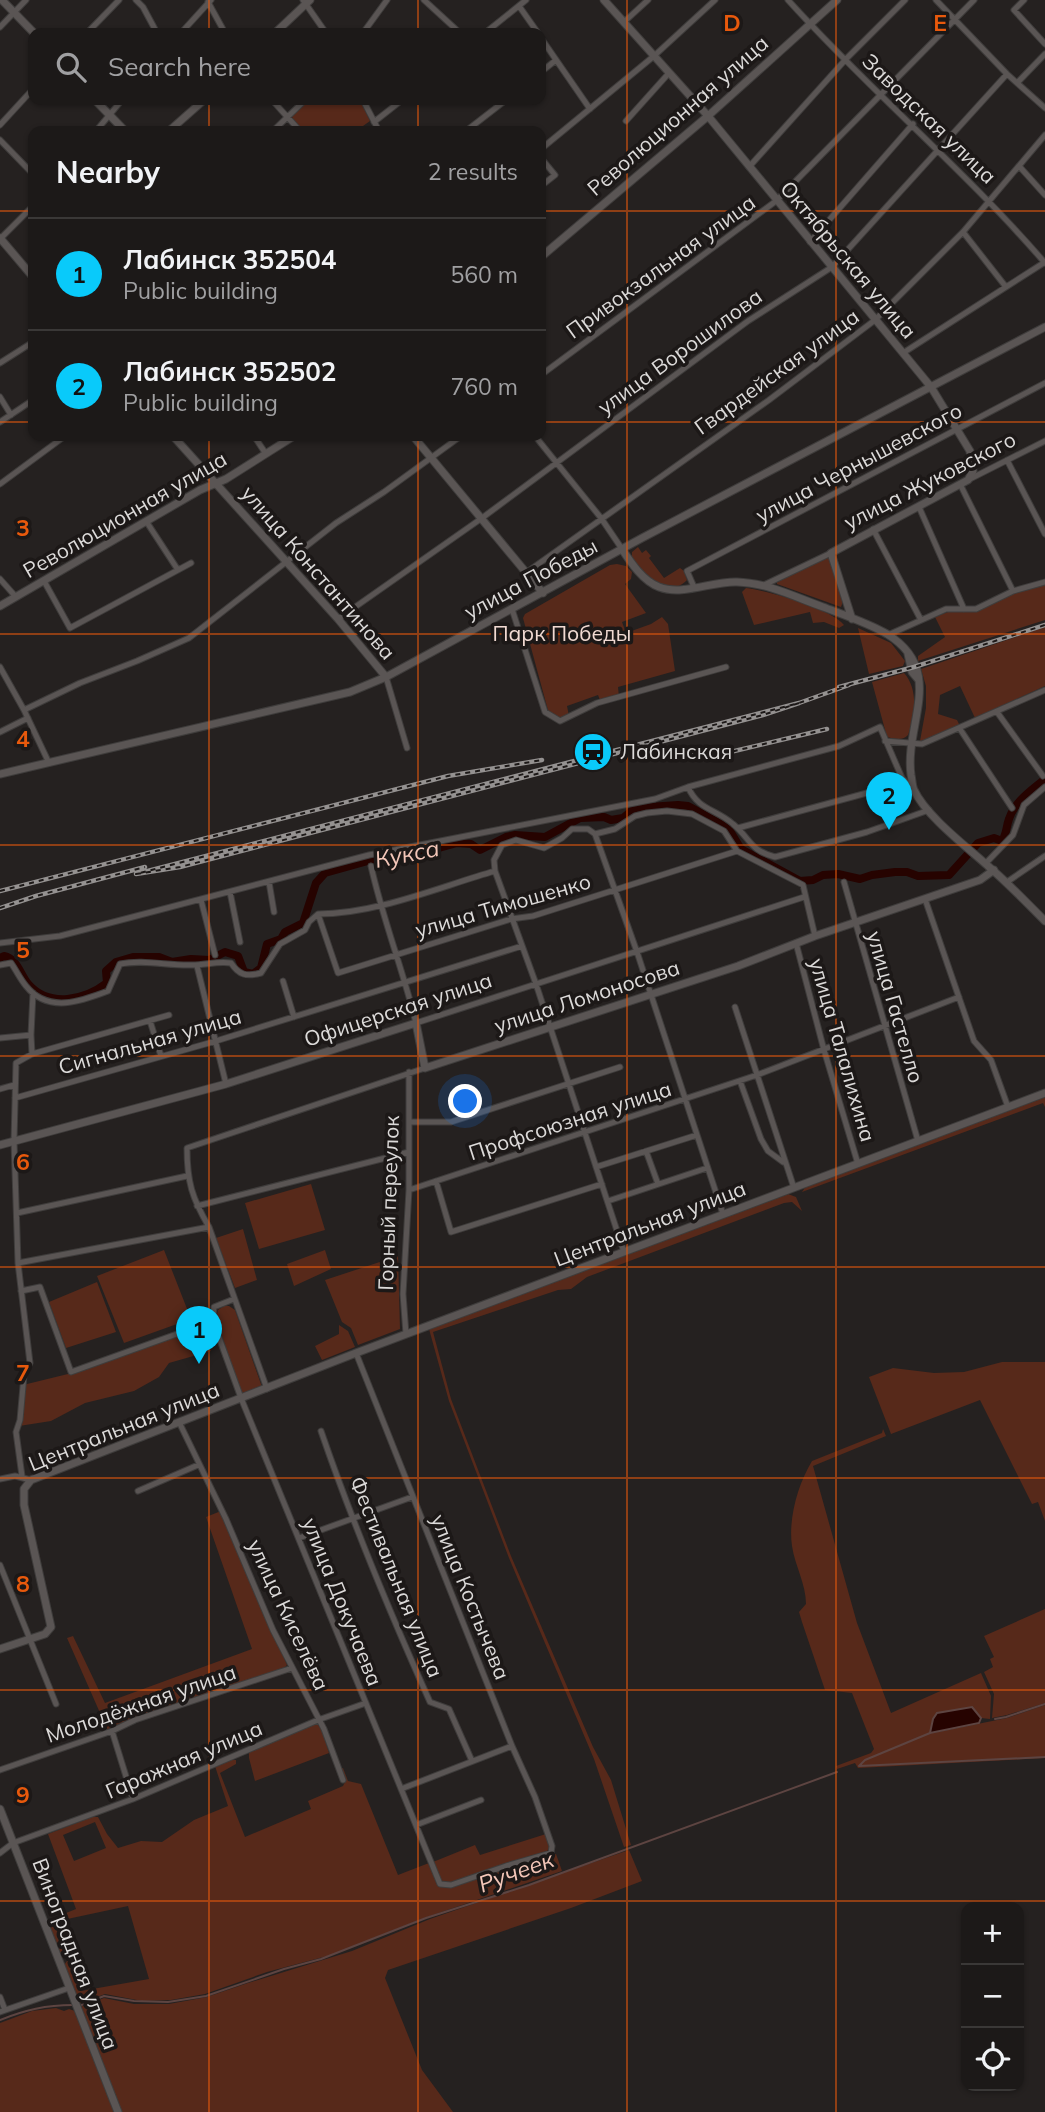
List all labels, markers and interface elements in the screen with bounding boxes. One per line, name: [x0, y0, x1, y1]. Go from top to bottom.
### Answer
text: D: [723, 8, 741, 37]
text: E: [933, 8, 947, 37]
search box: [28, 28, 546, 105]
street label: Революционная улица: [582, 30, 773, 201]
icon: search: [52, 48, 90, 86]
street label: Заводская улица: [857, 48, 1002, 189]
text: Search here: [108, 50, 251, 83]
text: Nearby: [56, 153, 160, 191]
text: 2 results: [428, 157, 518, 186]
street label: Октябрьская улица: [775, 175, 922, 344]
street label: Привокзальная улица: [561, 189, 760, 344]
text: Лабинск 352504: [123, 243, 336, 276]
text: 1: [72, 260, 86, 289]
text: 560 m: [450, 260, 518, 289]
text: Public building: [123, 276, 278, 305]
street label: улица Ворошилова: [592, 283, 767, 420]
street label: Гвардейская улица: [689, 303, 864, 440]
text: Лабинск 352502: [123, 355, 336, 388]
text: 2: [72, 372, 86, 401]
text: 760 m: [450, 372, 518, 401]
text: Public building: [123, 388, 278, 417]
street label: улица Чернышевского: [751, 397, 966, 528]
street label: улица Жуковского: [839, 426, 1020, 535]
street label: Революционная улица: [18, 445, 231, 583]
street label: улица Константинова: [236, 480, 401, 665]
text: 3: [16, 513, 30, 542]
street label: улица Победы: [459, 532, 602, 624]
park label: Парк Победы: [493, 620, 631, 646]
text: 4: [16, 724, 30, 753]
station icon: Лабинская: [572, 731, 614, 773]
place label: Лабинская: [620, 738, 732, 764]
pin: 2: [866, 772, 912, 830]
water label: Кукса: [372, 833, 442, 874]
street label: улица Тимошенко: [412, 868, 594, 943]
street label: улица Гастелло: [862, 928, 930, 1086]
text: 5: [16, 935, 30, 964]
street label: улица Ломоносова: [491, 954, 683, 1038]
street label: улица Талалихина: [804, 955, 882, 1145]
street label: Офицерская улица: [300, 966, 495, 1052]
street label: Сигнальная улица: [55, 1002, 244, 1080]
street label: Профсоюзная улица: [465, 1075, 674, 1165]
your location: [448, 1084, 482, 1118]
street label: Горный переулок: [372, 1114, 404, 1291]
text: 6: [16, 1147, 30, 1176]
street label: Центральная улица: [550, 1174, 749, 1272]
pin: 1: [176, 1306, 222, 1364]
text: 7: [16, 1358, 30, 1387]
street label: Центральная улица: [24, 1376, 223, 1476]
street label: Фестивальная улица: [345, 1472, 449, 1681]
street label: улица Костычева: [426, 1510, 516, 1683]
street label: улица Докучаева: [297, 1514, 389, 1690]
street label: улица Киселёва: [243, 1535, 335, 1694]
text: 8: [16, 1569, 30, 1598]
street label: Молодёжная улица: [42, 1658, 239, 1748]
street label: Гаражная улица: [101, 1714, 266, 1804]
text: 9: [16, 1780, 30, 1809]
water label: Ручеек: [474, 1844, 558, 1899]
street label: Виноградная улица: [27, 1854, 124, 2053]
map controls: [961, 1902, 1024, 2091]
button: +: [961, 1902, 1024, 1965]
button: −: [961, 1965, 1024, 2028]
button: locate: [961, 2028, 1024, 2091]

